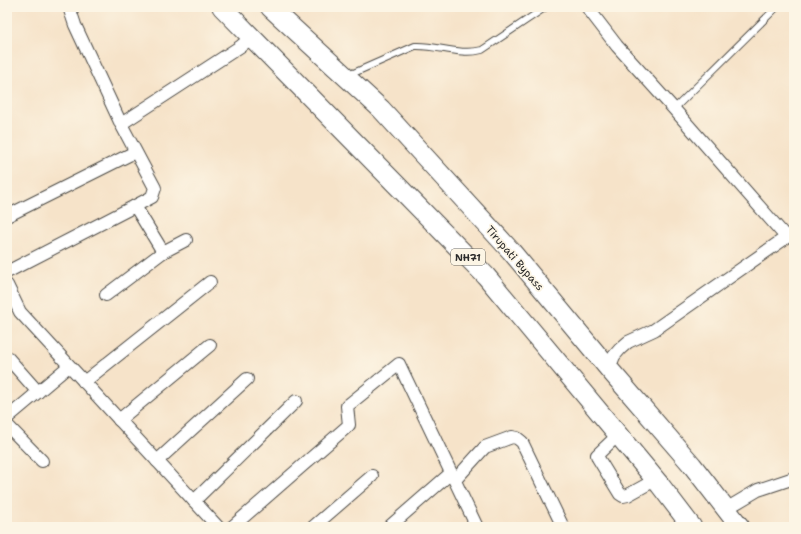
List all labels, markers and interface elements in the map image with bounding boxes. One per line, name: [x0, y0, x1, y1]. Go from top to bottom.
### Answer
street label: Tirupati Bypass: [482, 223, 547, 294]
road number: NH71: [451, 249, 485, 265]

